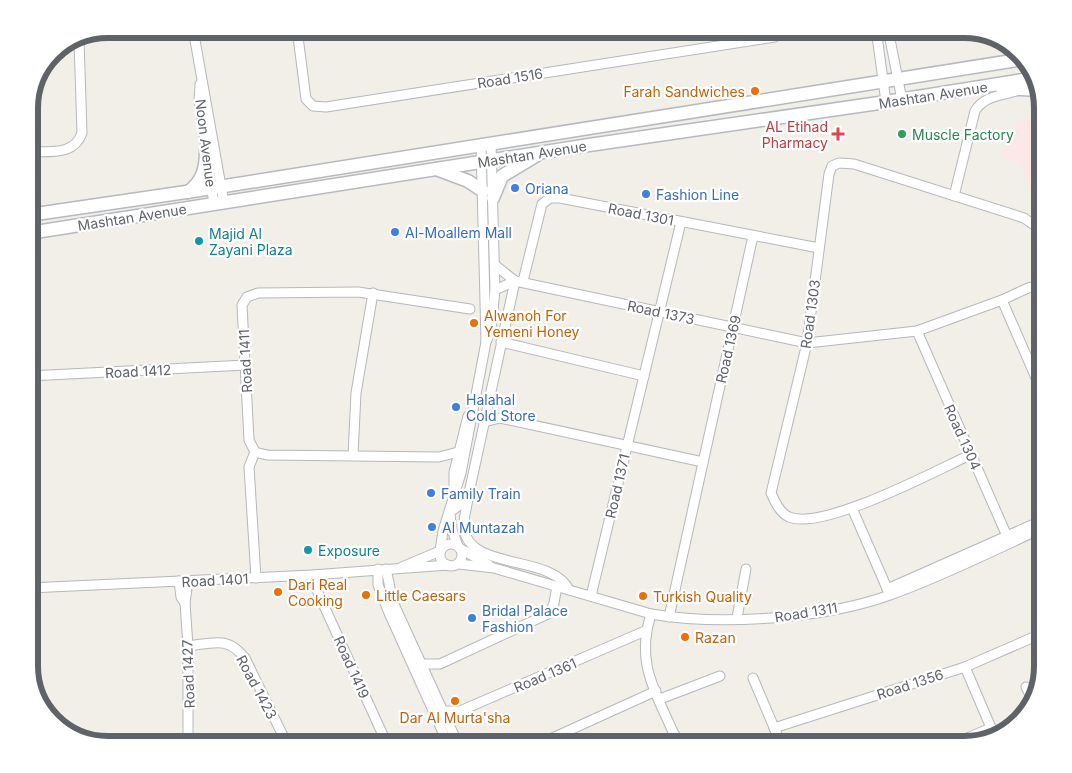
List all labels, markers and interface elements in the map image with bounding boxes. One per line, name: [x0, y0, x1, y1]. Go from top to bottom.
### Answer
street label: Road 1516: [476, 64, 544, 92]
street label: Mashtan Avenue: [877, 78, 989, 112]
place label: Farah Sandwiches: [624, 83, 745, 100]
marker: Farah Sandwiches: [749, 85, 761, 97]
street label: Noon Avenue: [192, 98, 220, 188]
place label: AL Etihad Pharmacy: [762, 118, 828, 151]
place label: Muscle Factory: [912, 126, 1014, 143]
marker: AL Etihad Pharmacy: [832, 128, 844, 140]
marker: Muscle Factory: [896, 128, 908, 140]
street label: Mashtan Avenue: [476, 137, 588, 171]
place label: Oriana: [525, 180, 569, 197]
marker: Oriana: [509, 182, 521, 194]
place label: Fashion Line: [656, 186, 739, 203]
marker: Fashion Line: [640, 188, 652, 200]
street label: Road 1301: [607, 199, 675, 229]
street label: Mashtan Avenue: [76, 200, 188, 234]
place label: Al-Moallem Mall: [405, 224, 512, 241]
place label: Majid Al Zayani Plaza: [209, 225, 293, 258]
marker: Al-Moallem Mall: [389, 226, 401, 238]
marker: Majid Al Zayani Plaza: [193, 235, 205, 247]
street label: Road 1303: [797, 278, 823, 350]
street label: Road 1373: [626, 297, 696, 327]
place label: Alwanoh For Yemeni Honey: [484, 307, 580, 340]
street label: Road 1369: [712, 313, 744, 385]
marker: Alwanoh For Yemeni Honey: [468, 317, 480, 329]
street label: Road 1411: [235, 329, 255, 393]
street label: Road 1412: [104, 361, 172, 381]
place label: Halahal Cold Store: [466, 391, 536, 424]
marker: Halahal Cold Store: [450, 401, 462, 413]
street label: Road 1304: [941, 402, 985, 472]
street label: Road 1371: [601, 452, 633, 520]
place label: Family Train: [441, 485, 521, 502]
marker: Family Train: [425, 487, 437, 499]
place label: Al Muntazah: [442, 519, 525, 536]
marker: Al Muntazah: [426, 521, 438, 533]
place label: Exposure: [318, 542, 380, 559]
marker: Exposure: [302, 544, 314, 556]
street label: Road 1401: [181, 570, 249, 590]
place label: Dari Real Cooking: [288, 576, 347, 609]
marker: Dari Real Cooking: [272, 586, 284, 598]
place label: Little Caesars: [376, 587, 466, 604]
place label: Turkish Quality: [653, 588, 752, 605]
marker: Little Caesars: [360, 589, 372, 601]
marker: Turkish Quality: [637, 590, 649, 602]
street label: Road 1311: [773, 599, 839, 625]
place label: Bridal Palace Fashion: [482, 602, 568, 635]
marker: Bridal Palace Fashion: [466, 612, 478, 624]
place label: Razan: [695, 629, 736, 646]
marker: Razan: [679, 631, 691, 643]
street label: Road 1419: [331, 633, 373, 701]
street label: Road 1427: [178, 639, 198, 709]
street label: Road 1423: [233, 652, 281, 722]
street label: Road 1361: [511, 654, 579, 696]
street label: Road 1356: [874, 665, 946, 703]
marker: Dar Al Murta'sha: [449, 695, 461, 707]
place label: Dar Al Murta'sha: [400, 709, 510, 726]

